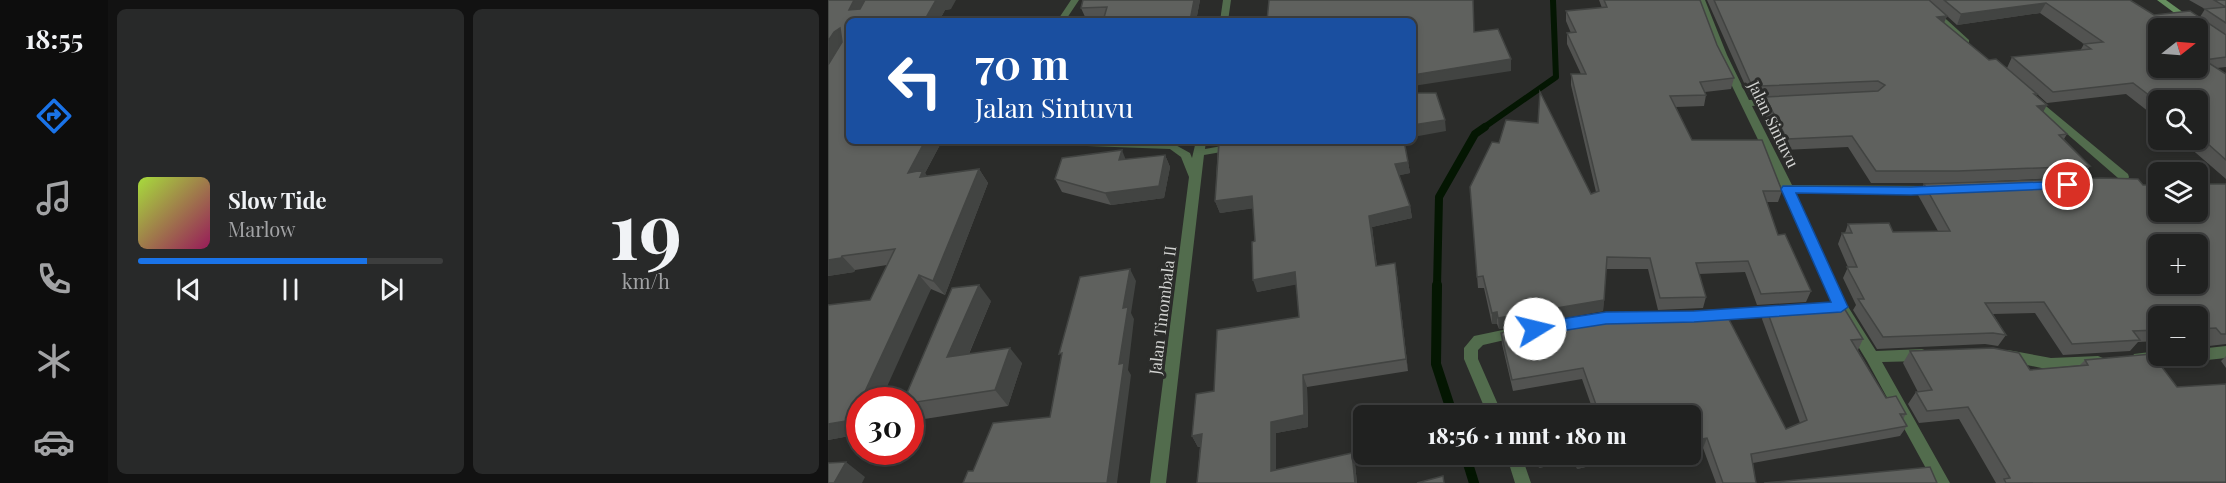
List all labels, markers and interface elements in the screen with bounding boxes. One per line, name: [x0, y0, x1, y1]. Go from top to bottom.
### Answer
north arrow: [2148, 18, 2208, 78]
map controls: [2148, 18, 2208, 366]
text: 18:55: [25, 20, 83, 56]
text: 70 m: [975, 35, 1069, 91]
icon: left: [876, 42, 954, 120]
street label: Jalan Sintuvu: [1744, 76, 1804, 171]
text: Jalan Sintuvu: [975, 89, 1133, 125]
button: search: [2148, 90, 2208, 150]
icon: directions: [33, 95, 75, 137]
pin: [2042, 159, 2093, 210]
button: layers: [2148, 162, 2208, 222]
icon: arrive: [2051, 168, 2084, 201]
text: 19: [609, 176, 682, 280]
icon: music: [33, 177, 75, 219]
text: Slow Tide: [228, 185, 327, 215]
text: Marlow: [228, 215, 296, 242]
button: +: [2148, 234, 2208, 294]
street label: Jalan Tinombala II: [1144, 244, 1180, 377]
icon: phone: [33, 258, 75, 300]
text: km/h: [622, 267, 670, 294]
icon: previous: [172, 273, 205, 306]
icon: pause: [274, 273, 307, 306]
icon: next: [375, 273, 408, 306]
position arrow: [1503, 297, 1567, 361]
button: −: [2148, 306, 2208, 366]
icon: climate: [33, 340, 75, 382]
speed limit sign: 30: [846, 387, 924, 465]
text: 18:56 · 1 mnt · 180 m: [1428, 420, 1626, 450]
icon: car: [33, 421, 75, 463]

